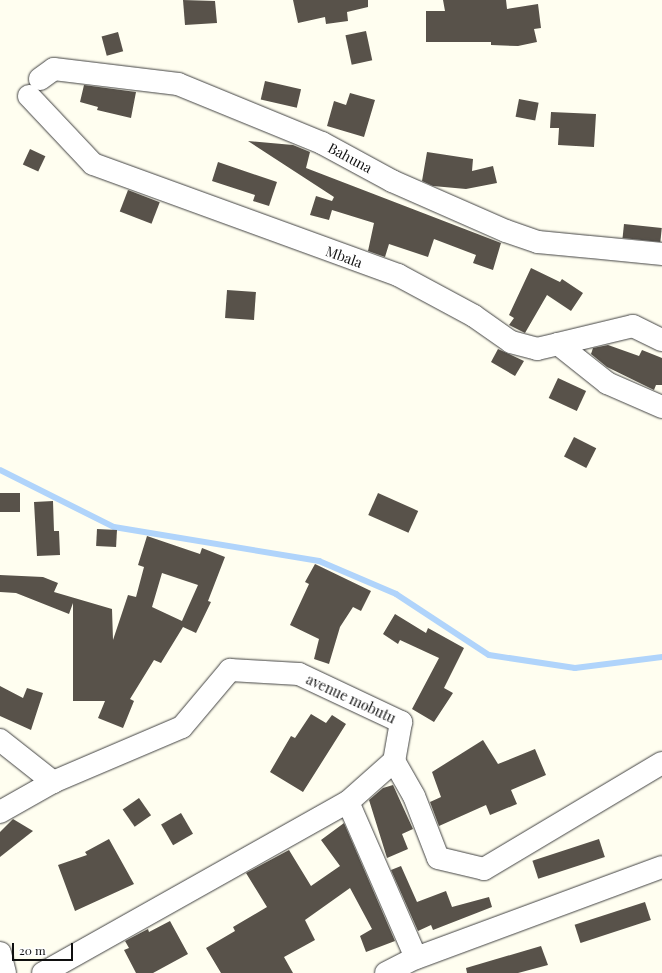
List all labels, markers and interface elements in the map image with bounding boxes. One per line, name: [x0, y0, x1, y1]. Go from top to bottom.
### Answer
street label: Bahuna: [325, 139, 375, 177]
street label: Mbala: [323, 243, 365, 271]
street label: avenue mobutu: [304, 671, 398, 727]
scale bar: [14, 935, 75, 961]
text: 20 m: [19, 942, 46, 958]

